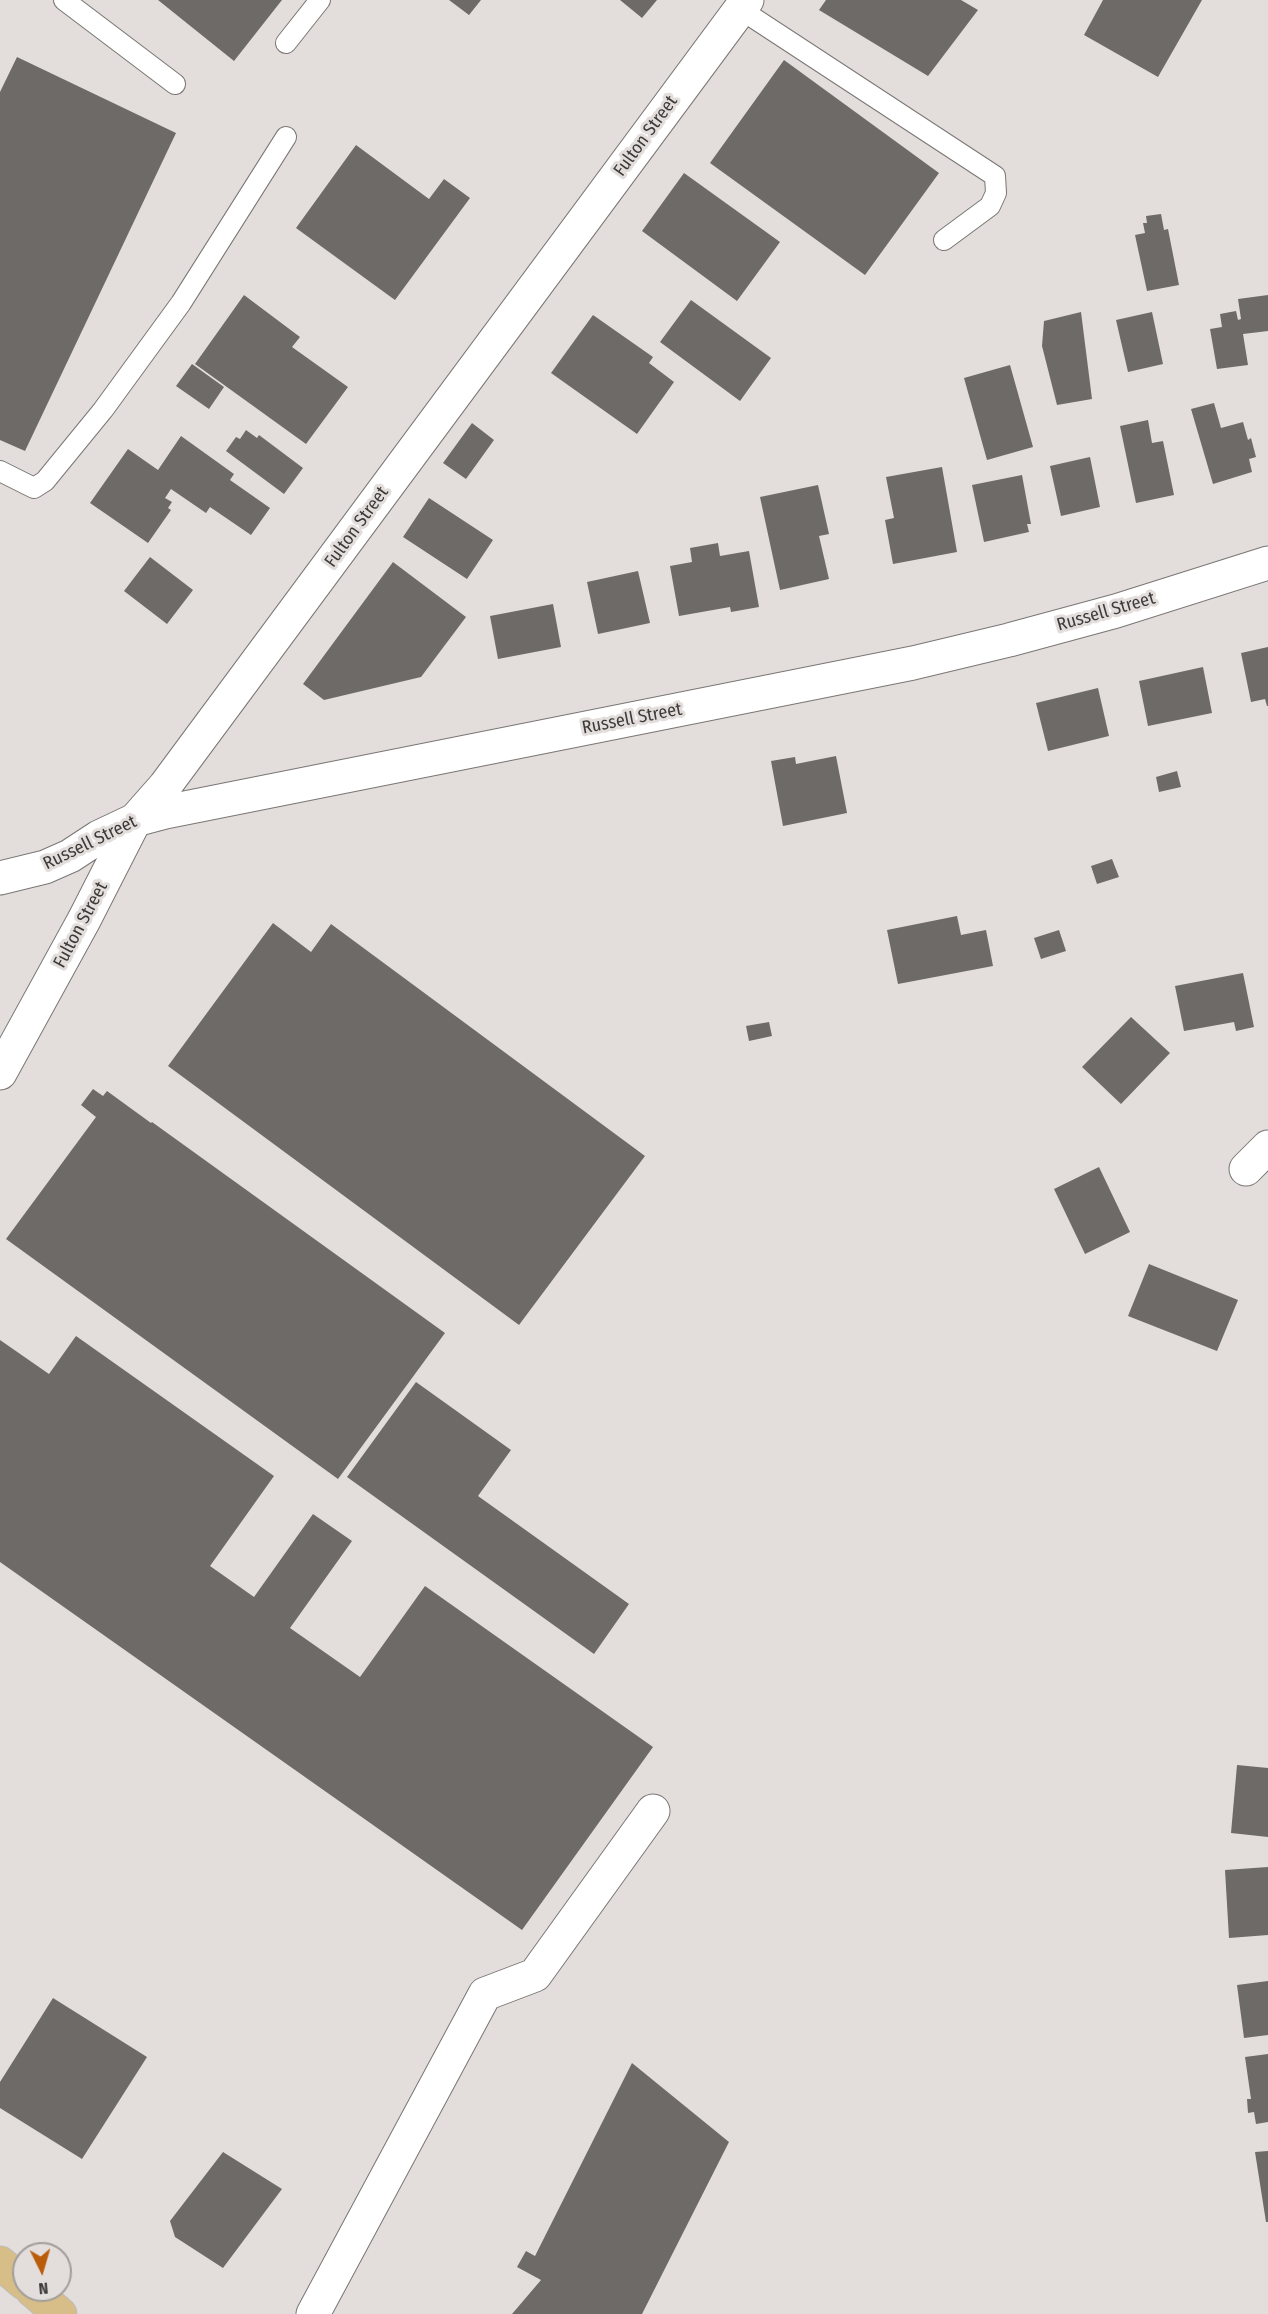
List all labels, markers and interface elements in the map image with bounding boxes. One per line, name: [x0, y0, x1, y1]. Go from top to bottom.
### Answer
street label: Fulton Street: [610, 91, 682, 181]
street label: Fulton Street: [321, 482, 393, 572]
street label: Russell Street: [1054, 588, 1158, 636]
street label: Russell Street: [580, 699, 684, 739]
street label: Russell Street: [40, 811, 140, 875]
street label: Fulton Street: [49, 878, 113, 972]
north arrow: [12, 2242, 72, 2302]
text: N: [38, 2279, 49, 2298]

